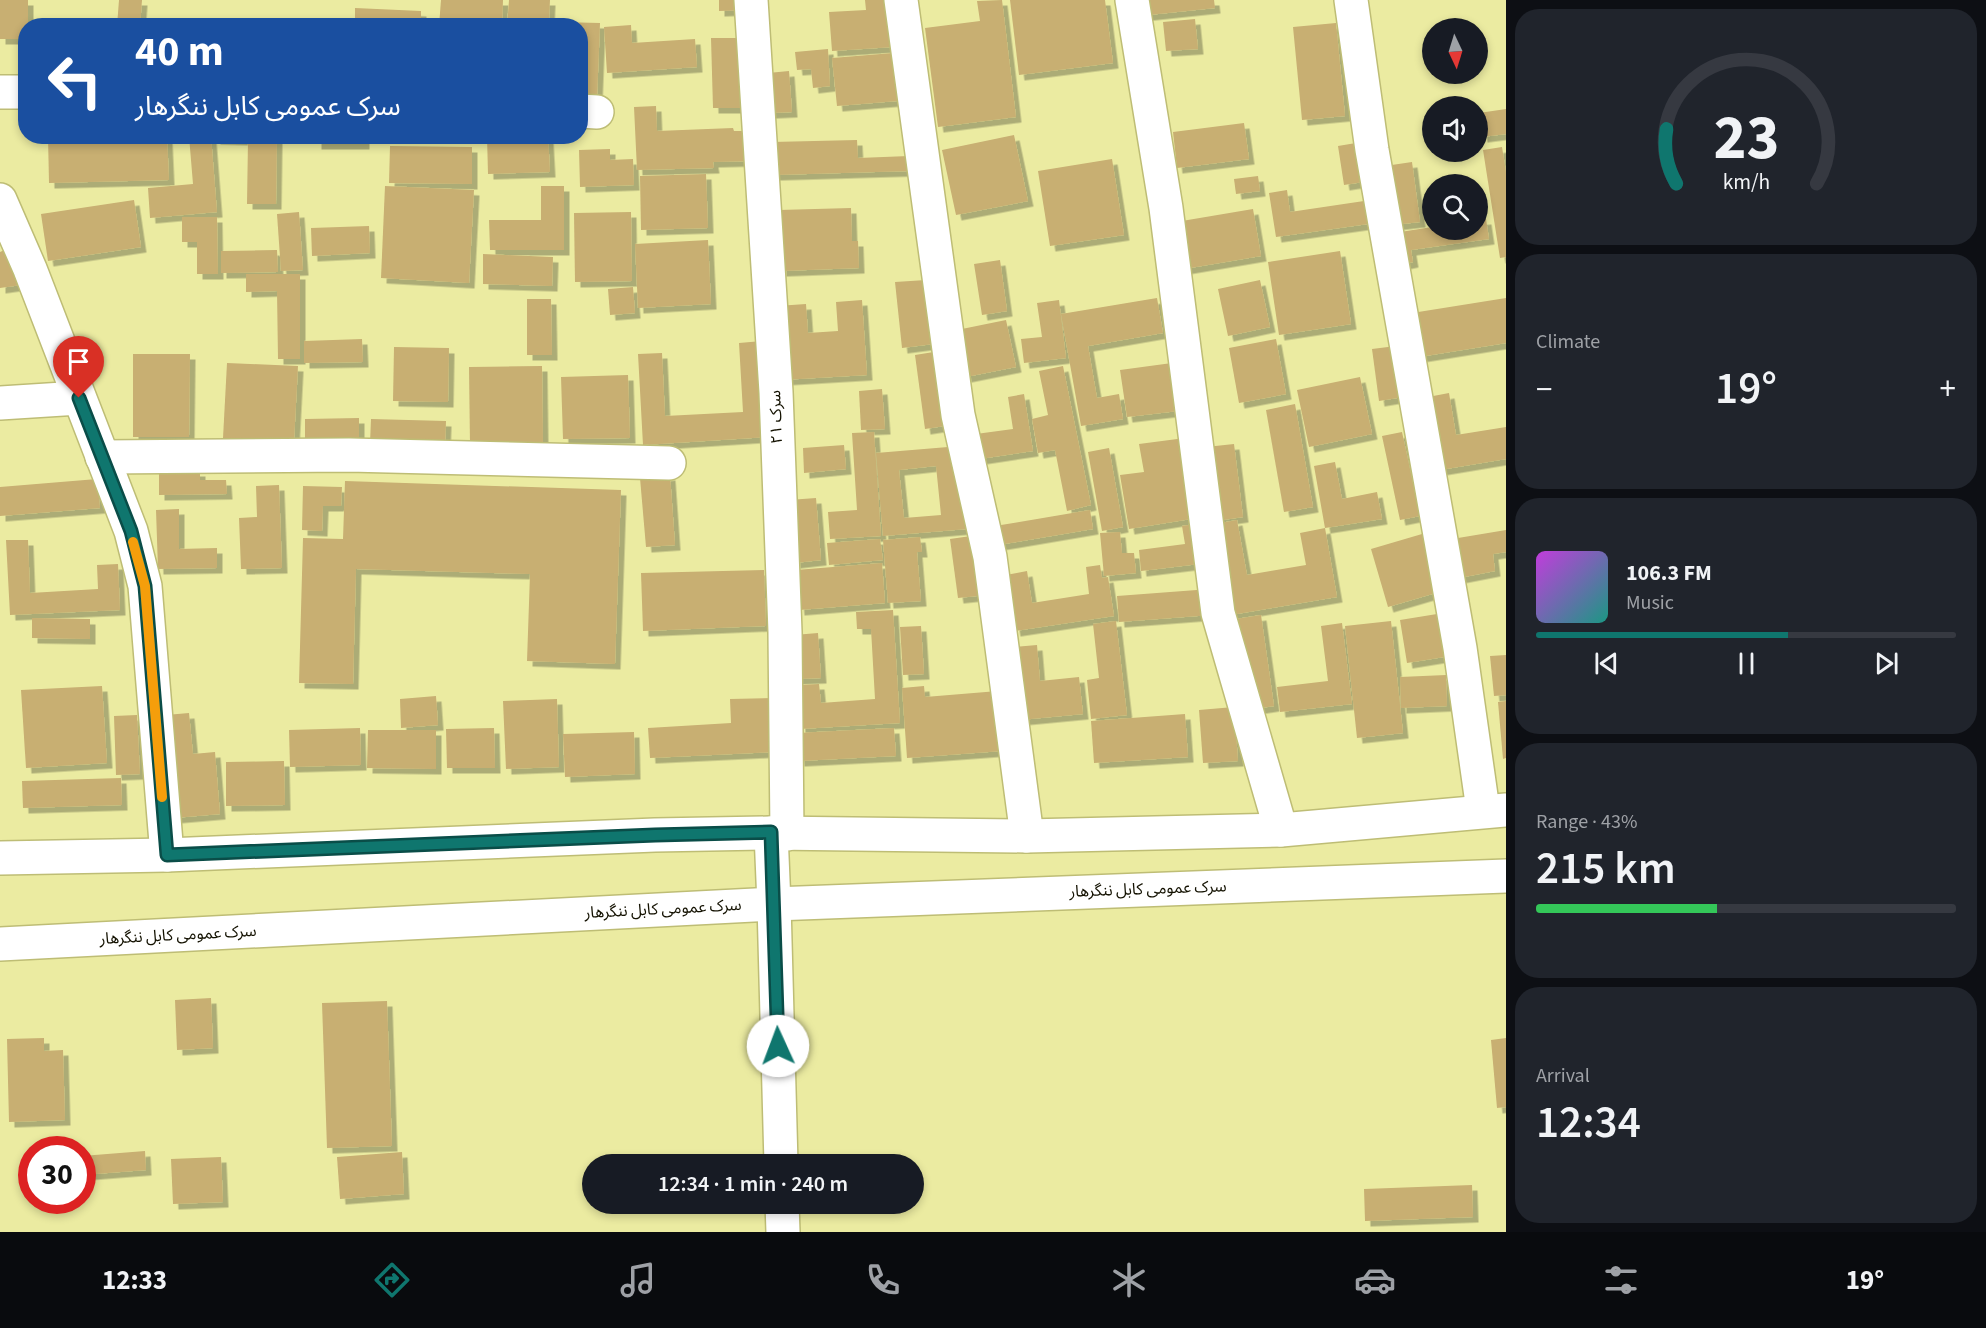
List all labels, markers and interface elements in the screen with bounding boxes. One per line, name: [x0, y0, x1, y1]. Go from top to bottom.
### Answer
north arrow: [1422, 18, 1488, 84]
map controls: [1422, 18, 1488, 240]
text: 40 m: [135, 22, 224, 82]
icon: left: [36, 42, 114, 120]
text: سرک عمومی کابل ننگرهار: [135, 87, 401, 126]
text: 23: [1713, 94, 1779, 183]
button: sound: [1422, 96, 1488, 162]
text: km/h: [1722, 167, 1770, 198]
button: search: [1422, 174, 1488, 240]
text: Climate: [1536, 328, 1600, 356]
pin: [53, 336, 104, 398]
icon: arrive: [62, 345, 95, 378]
text: 19°: [1715, 357, 1777, 421]
text: −: [1536, 366, 1552, 413]
text: +: [1940, 366, 1956, 413]
street label: سرک ۲۱: [764, 390, 788, 444]
text: 106.3 FM: [1626, 557, 1712, 589]
text: Music: [1626, 589, 1674, 617]
icon: previous: [1590, 647, 1623, 680]
icon: pause: [1730, 647, 1763, 680]
icon: next: [1870, 647, 1903, 680]
text: Range · 43%: [1536, 808, 1637, 836]
text: 215 km: [1536, 837, 1676, 901]
street label: سرک عمومی کابل ننگرهار: [1068, 875, 1227, 903]
street label: سرک عمومی کابل ننگرهار: [583, 894, 742, 924]
street label: سرک عمومی کابل ننگرهار: [98, 920, 257, 950]
position arrow: [746, 1014, 810, 1078]
text: Arrival: [1536, 1062, 1590, 1090]
text: 12:34: [1536, 1091, 1641, 1155]
speed limit sign: 30: [18, 1136, 96, 1214]
text: 12:34 · 1 min · 240 m: [658, 1168, 848, 1200]
icon: directions: [371, 1259, 413, 1301]
icon: music: [617, 1259, 659, 1301]
icon: phone: [862, 1259, 904, 1301]
icon: climate: [1108, 1259, 1150, 1301]
icon: car: [1354, 1259, 1396, 1301]
icon: filters: [1600, 1259, 1642, 1301]
text: 12:33: [102, 1261, 167, 1300]
text: 19°: [1846, 1261, 1884, 1300]

